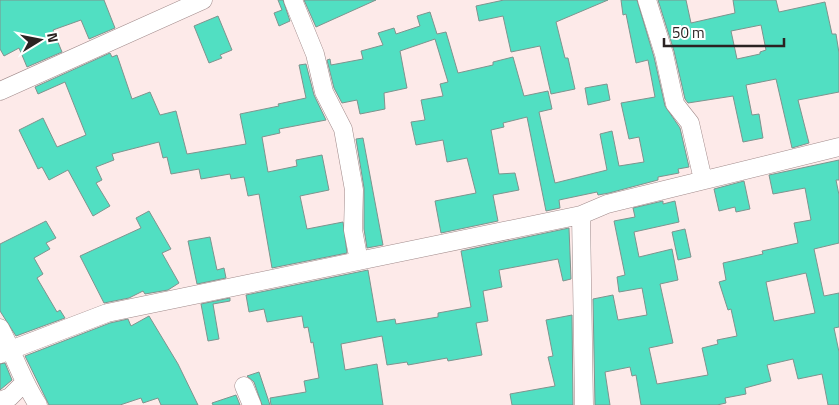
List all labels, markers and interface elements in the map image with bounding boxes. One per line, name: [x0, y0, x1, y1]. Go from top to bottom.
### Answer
north arrow: [15, 15, 65, 65]
scale bar: [664, 15, 784, 47]
text: 50 m: [672, 21, 705, 44]
text: N: [42, 31, 64, 44]

